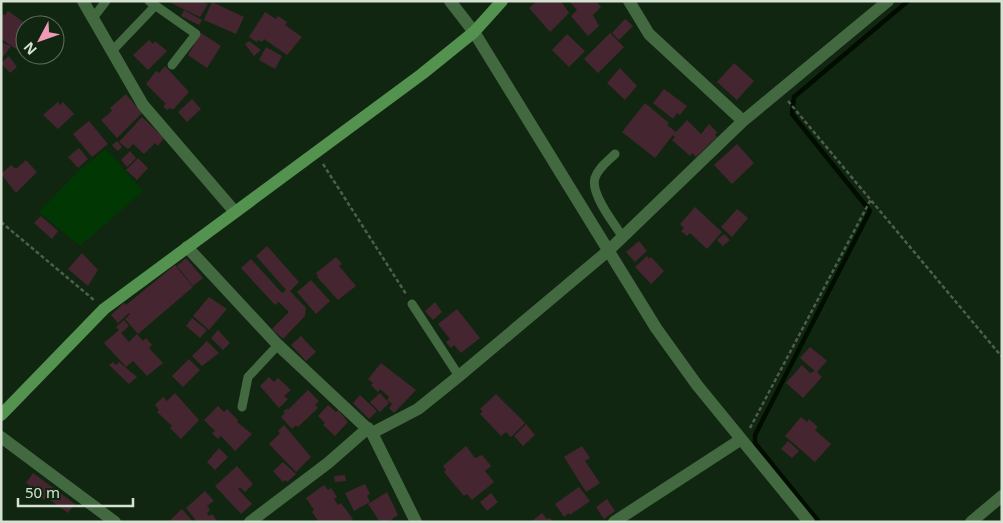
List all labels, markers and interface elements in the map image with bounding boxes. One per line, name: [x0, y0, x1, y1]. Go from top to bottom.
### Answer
north arrow: [15, 15, 65, 65]
text: N: [19, 38, 41, 59]
scale bar: [18, 476, 132, 508]
text: 50 m: [25, 482, 60, 502]

